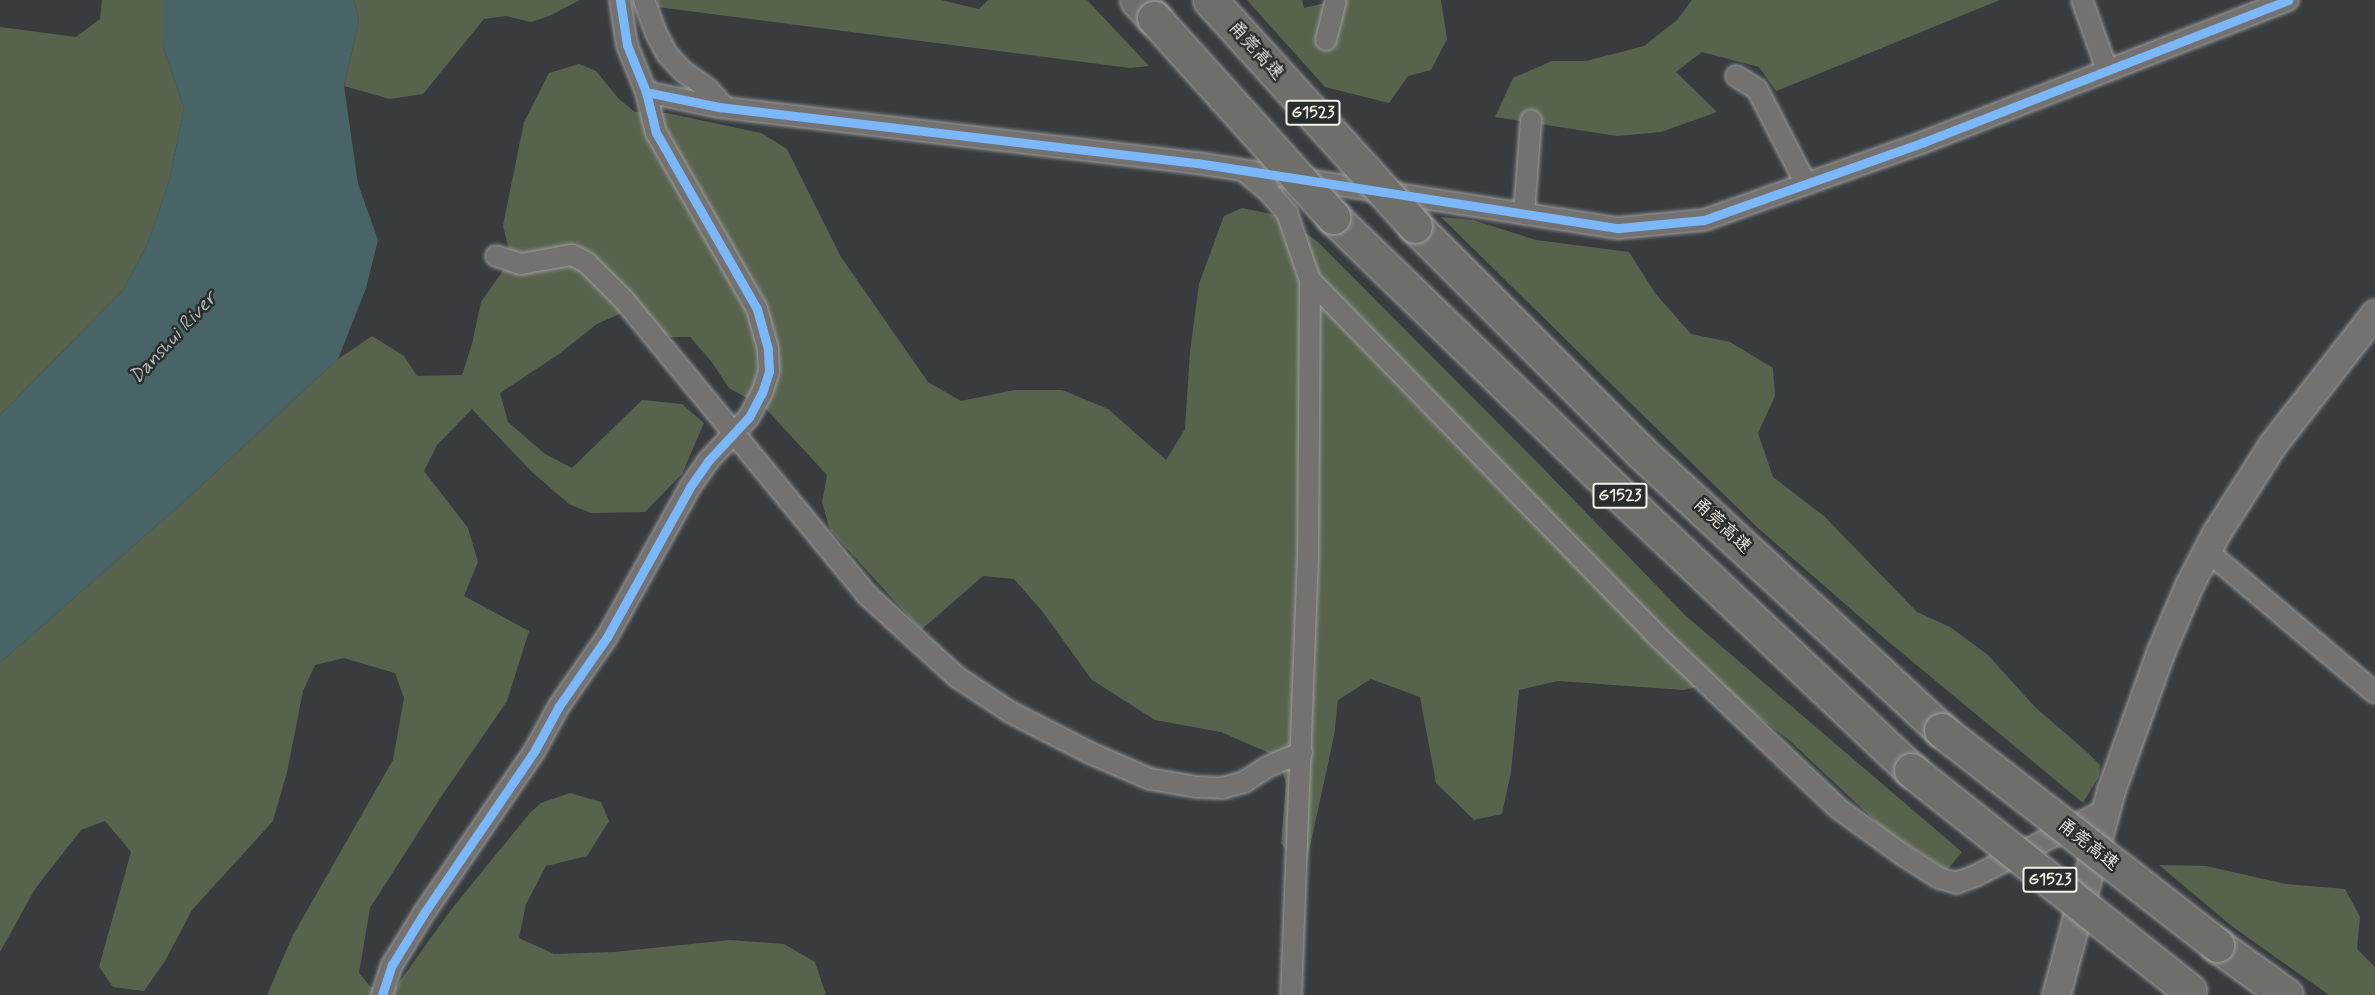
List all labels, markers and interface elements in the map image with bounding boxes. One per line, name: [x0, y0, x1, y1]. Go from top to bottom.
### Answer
street label: 甬莞高速: [1224, 17, 1288, 85]
road number: G1523: [1284, 100, 1342, 126]
water label: Danshui River: [125, 287, 221, 389]
road number: G1523: [1592, 483, 1648, 509]
street label: 甬莞高速: [1688, 494, 1756, 558]
street label: 甬莞高速: [2053, 814, 2123, 876]
road number: G1523: [2022, 867, 2078, 893]

